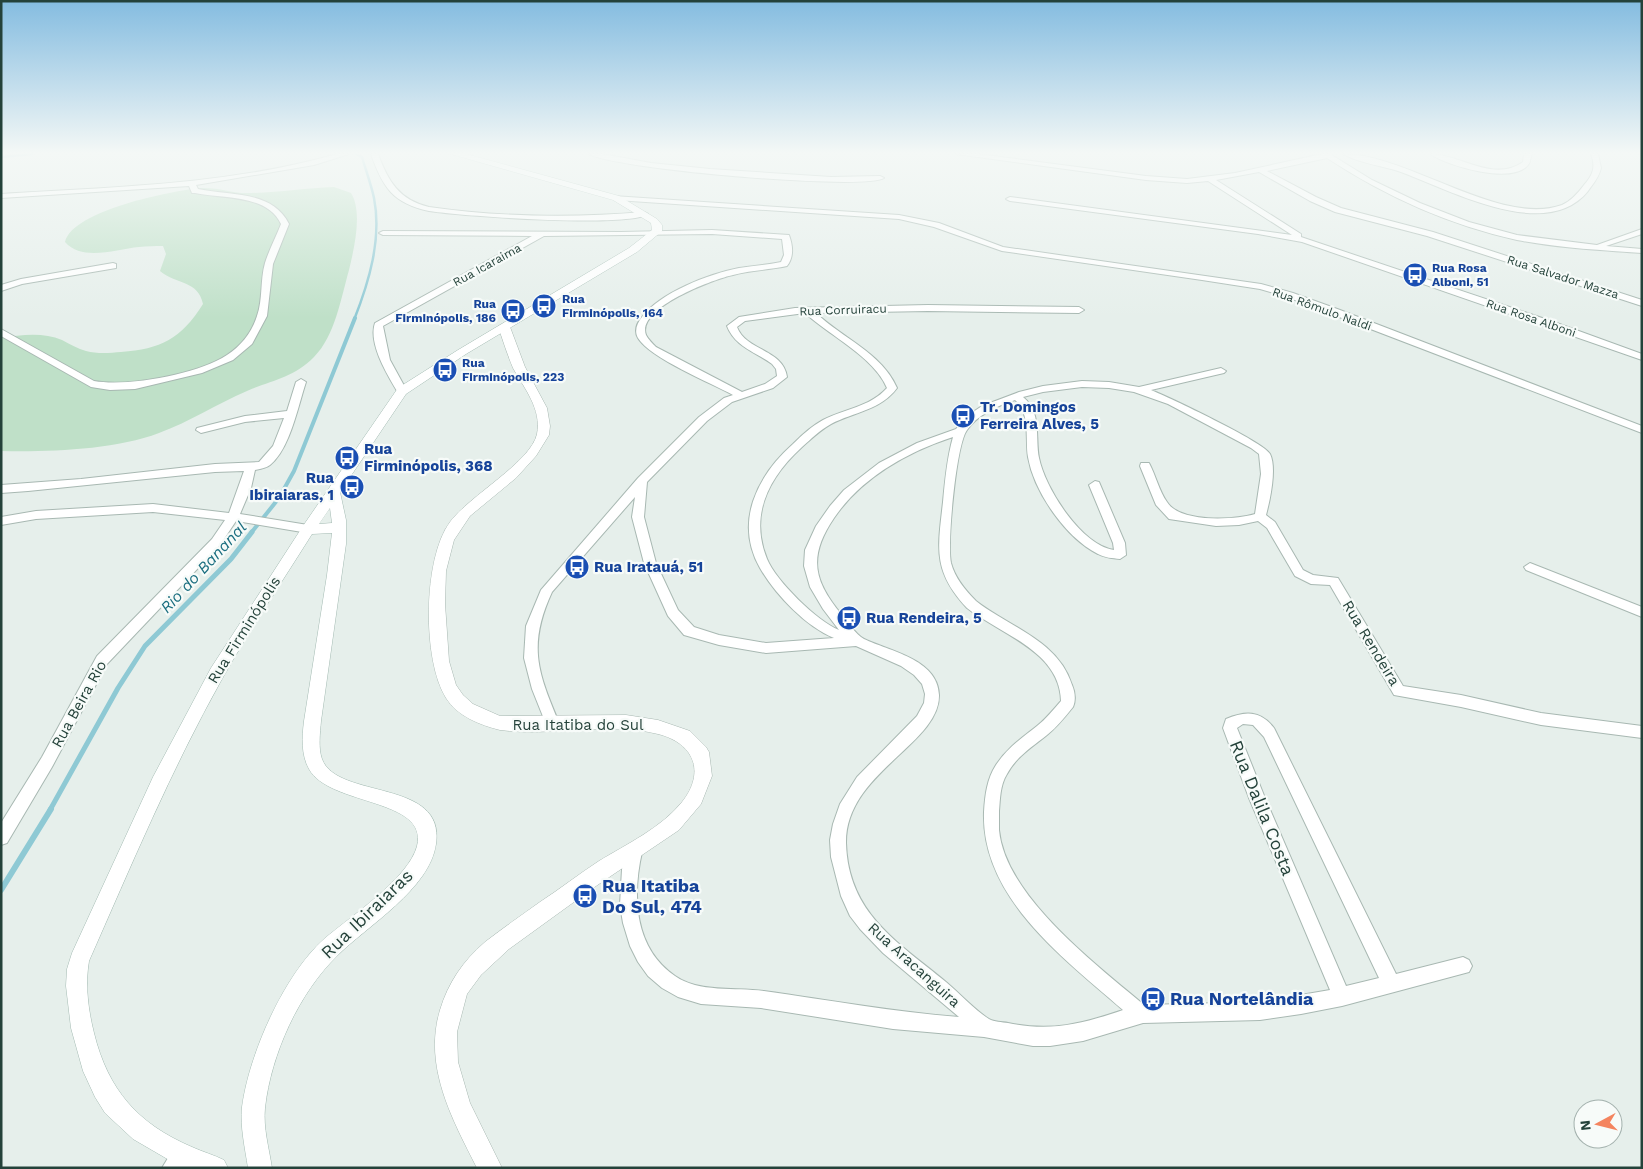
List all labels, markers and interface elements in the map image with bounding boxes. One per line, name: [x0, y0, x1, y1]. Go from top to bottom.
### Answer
street label: Rua Icaraima: [450, 240, 524, 289]
street label: Rua Salvador Mazza: [1505, 252, 1621, 302]
place label: Rua Rosa Alboni, 51: [1432, 261, 1489, 289]
bus stop icon: Rua Rosa Alboni, 51: [1402, 262, 1428, 288]
street label: Rua Rômulo Naldi: [1270, 285, 1374, 333]
place label: Rua Firminópolis, 164: [562, 292, 663, 320]
bus stop icon: Rua Firminópolis, 164: [531, 293, 557, 319]
street label: Rua Rosa Alboni: [1484, 296, 1578, 340]
place label: Rua Firminópolis, 186: [395, 297, 496, 325]
bus stop icon: Rua Firminópolis, 186: [500, 298, 526, 324]
street label: Rua Corruiracu: [799, 301, 887, 319]
place label: Rua Firminópolis, 223: [462, 356, 564, 384]
bus stop icon: Rua Firminópolis, 223: [432, 357, 458, 383]
place label: Tr. Domingos Ferreira Alves, 5: [980, 398, 1099, 433]
bus stop icon: Tr. Domingos Ferreira Alves, 5: [950, 403, 976, 429]
place label: Rua Firminópolis, 368: [364, 440, 493, 475]
bus stop icon: Rua Firminópolis, 368: [334, 445, 360, 471]
place label: Rua Ibiraiaras, 1: [249, 469, 334, 504]
bus stop icon: Rua Ibiraiaras, 1: [339, 474, 365, 500]
water label: Rio do Bananal: [156, 518, 251, 617]
bus stop icon: Rua Iratauá, 51: [564, 554, 590, 580]
place label: Rua Iratauá, 51: [594, 558, 703, 576]
street label: Rua Firminópolis: [204, 573, 284, 687]
street label: Rua Rendeira: [1338, 597, 1404, 689]
bus stop icon: Rua Rendeira, 5: [836, 605, 862, 631]
place label: Rua Rendeira, 5: [866, 609, 982, 627]
street label: Rua Beira Rio: [48, 657, 110, 751]
street label: Rua Itatiba do Sul: [512, 716, 644, 734]
street label: Rua Dalila Costa: [1226, 737, 1299, 879]
street label: Rua Ibiraiaras: [317, 865, 417, 963]
place label: Rua Itatiba Do Sul, 474: [602, 875, 702, 917]
bus stop icon: Rua Itatiba Do Sul, 474: [572, 883, 598, 909]
street label: Rua Aracanguira: [864, 919, 964, 1011]
bus stop icon: Rua Nortelândia: [1140, 986, 1166, 1012]
place label: Rua Nortelândia: [1170, 988, 1314, 1009]
north arrow: [1573, 1099, 1623, 1149]
text: N: [1577, 1119, 1594, 1132]

